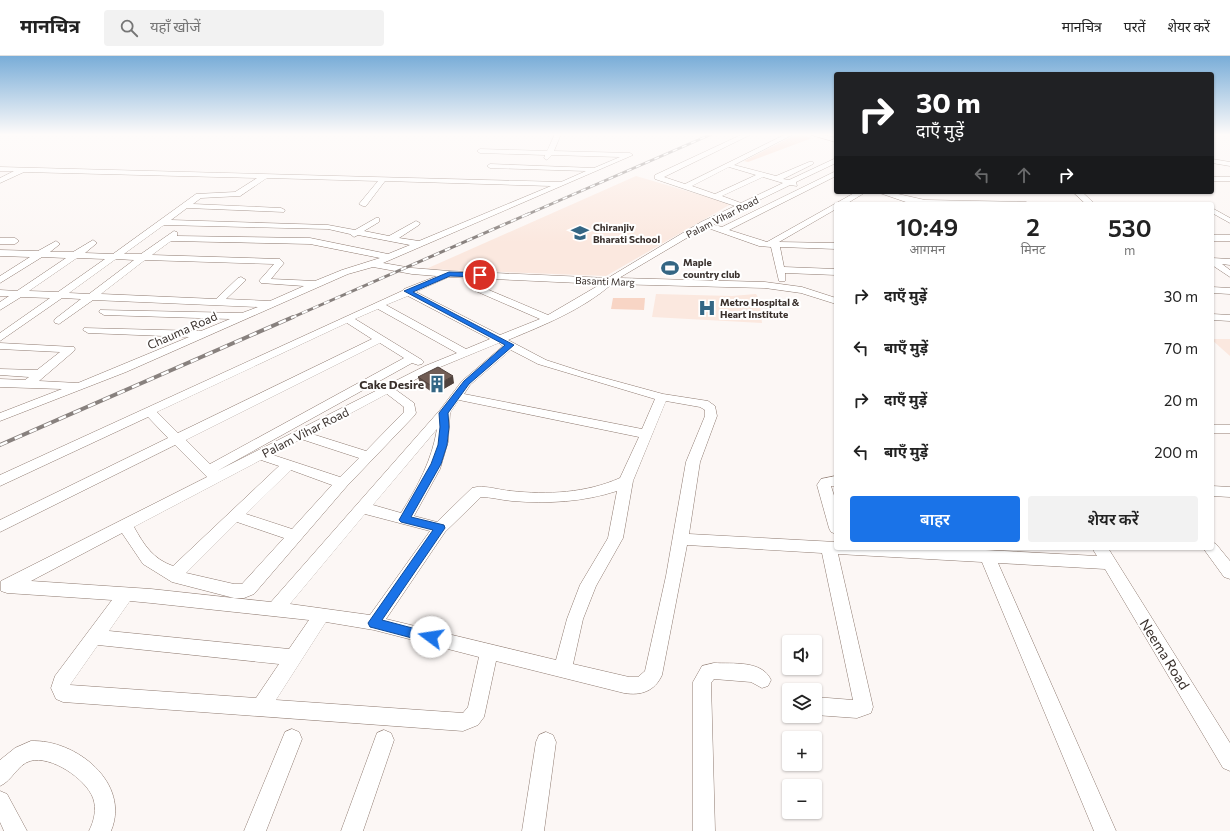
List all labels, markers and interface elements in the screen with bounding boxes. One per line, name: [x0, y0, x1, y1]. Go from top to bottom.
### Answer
search box: [104, 10, 384, 46]
text: मानचित्र: [20, 14, 80, 37]
icon: search: [118, 17, 140, 39]
text: यहाँ खोजें: [150, 17, 201, 35]
text: मानचित्र: [1062, 18, 1102, 35]
text: परतें: [1124, 18, 1145, 35]
text: शेयर करें: [1167, 18, 1210, 35]
text: 30 m: [916, 85, 981, 119]
icon: right: [850, 88, 902, 140]
text: दाएँ मुड़ें: [916, 119, 964, 141]
icon: left: [971, 164, 993, 186]
icon: ahead: [1013, 164, 1035, 186]
icon: right: [1055, 164, 1077, 186]
street label: Palam Vihar Road: [684, 193, 760, 240]
text: 10:49: [896, 212, 958, 241]
text: 2: [1026, 212, 1040, 241]
text: 530: [1108, 213, 1152, 242]
place label: Chiranjiv Bharati School: [593, 221, 660, 245]
school or university icon: Chiranjiv Bharati School: [570, 223, 590, 243]
text: आगमन: [910, 241, 945, 257]
text: मिनट: [1021, 241, 1046, 257]
text: m: [1124, 242, 1135, 258]
place label: Maple country club: [683, 256, 740, 280]
pin: [463, 258, 497, 292]
sports icon: Maple country club: [660, 258, 680, 278]
icon: arrive: [469, 264, 491, 286]
street label: Basanti Marg: [575, 274, 636, 288]
icon: right: [850, 285, 872, 307]
text: दाएँ मुड़ें: [884, 286, 927, 304]
text: 30 m: [1164, 287, 1198, 305]
place label: Metro Hospital & Heart Institute: [720, 296, 800, 320]
hospital icon: Metro Hospital & Heart Institute: [697, 298, 717, 318]
street label: Chauma Road: [145, 308, 219, 352]
icon: left: [850, 337, 872, 359]
text: बाएँ मुड़ें: [884, 338, 928, 356]
text: 70 m: [1164, 339, 1198, 357]
building icon: Cake Desire: [427, 374, 447, 394]
place label: Cake Desire: [359, 377, 424, 391]
icon: right: [850, 389, 872, 411]
text: दाएँ मुड़ें: [884, 390, 927, 408]
text: 20 m: [1164, 391, 1198, 409]
street label: Palam Vihar Road: [259, 404, 351, 460]
icon: left: [850, 441, 872, 463]
text: बाएँ मुड़ें: [884, 442, 928, 460]
text: 200 m: [1154, 443, 1198, 461]
button: बाहर: [850, 496, 1020, 542]
button: शेयर करें: [1028, 496, 1198, 542]
street label: Neema Road: [1137, 615, 1193, 693]
position arrow: [410, 616, 452, 658]
map controls: [782, 635, 822, 819]
button: sound: [782, 635, 822, 675]
button: layers: [782, 683, 822, 723]
button: +: [782, 731, 822, 771]
button: −: [782, 779, 822, 819]

